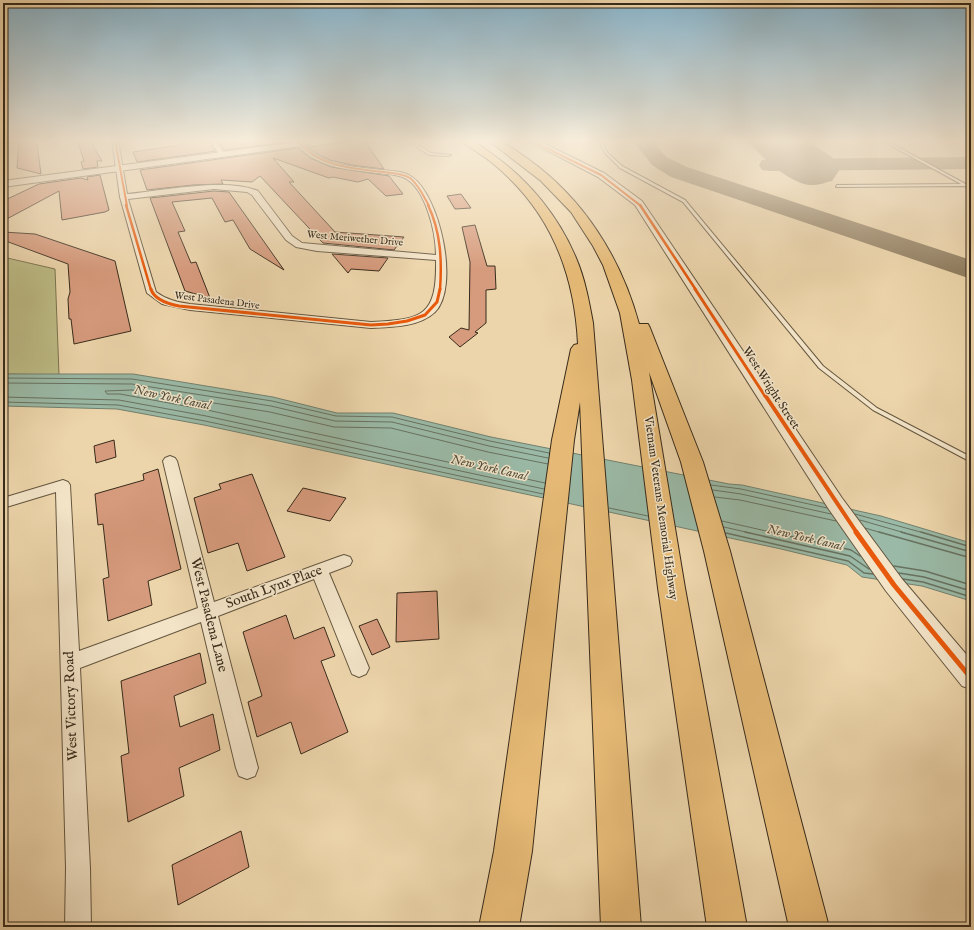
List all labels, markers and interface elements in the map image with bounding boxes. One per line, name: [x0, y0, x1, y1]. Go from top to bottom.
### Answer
street label: West Meriwether Drive: [306, 228, 404, 250]
street label: West Pasadena Drive: [174, 289, 261, 313]
street label: West Wright Street: [739, 344, 803, 432]
water label: New York Canal: [132, 382, 213, 415]
street label: Vietnam Veterans Memorial Highway: [641, 414, 681, 601]
water label: New York Canal: [449, 451, 530, 485]
water label: New York Canal: [765, 521, 846, 555]
street label: West Pasadena Lane: [186, 556, 232, 675]
street label: South Lynx Place: [223, 561, 325, 613]
street label: West Victory Road: [60, 650, 82, 761]

